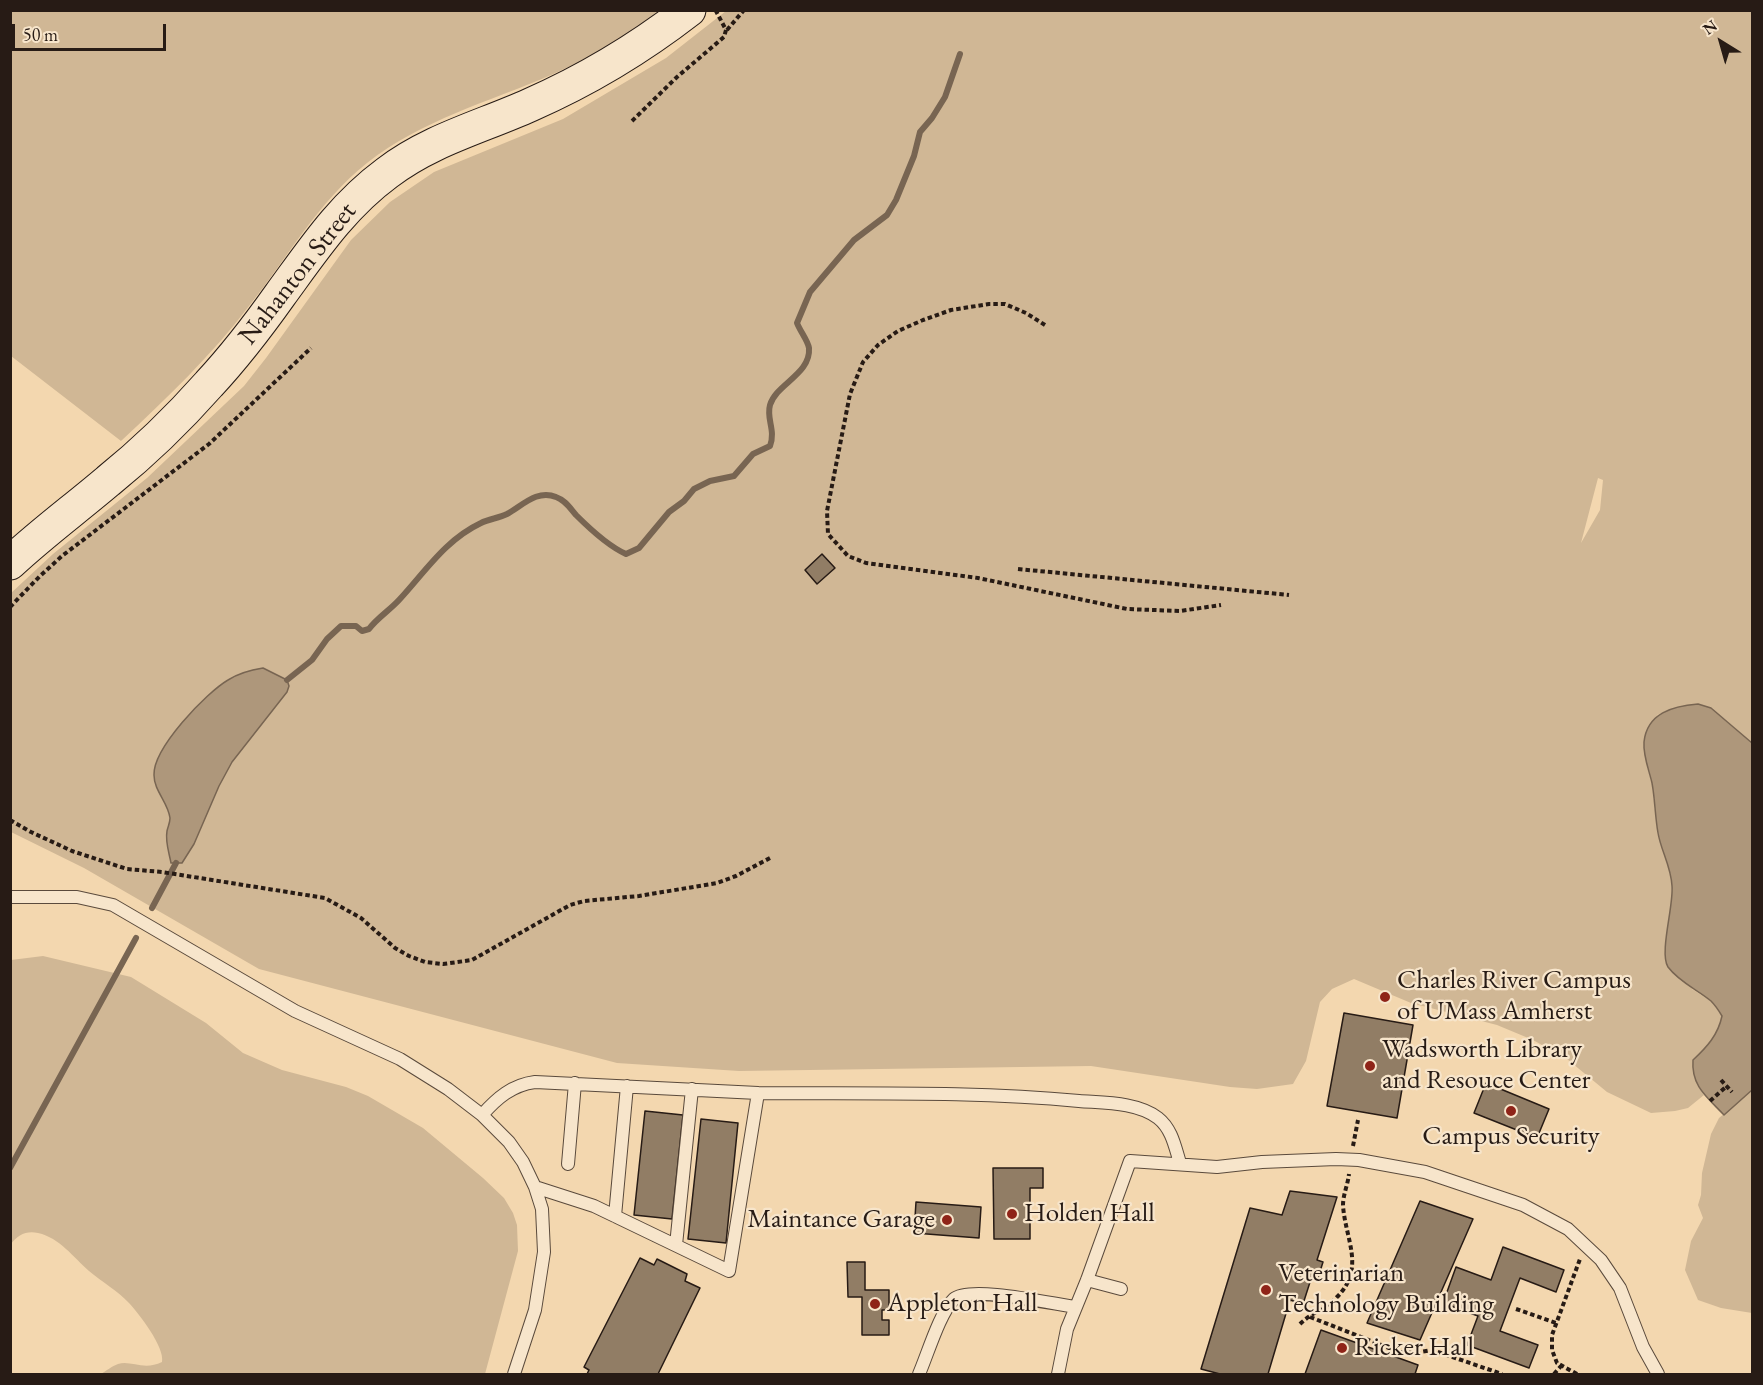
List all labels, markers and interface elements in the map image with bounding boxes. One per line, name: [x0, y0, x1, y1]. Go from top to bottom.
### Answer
scale bar: [15, 12, 170, 50]
north arrow: [1691, 12, 1751, 72]
text: N: [1698, 15, 1721, 40]
text: 50 m: [23, 23, 58, 46]
street label: Nahanton Street: [232, 196, 364, 352]
place label: Charles River Campus of UMass Amherst: [1397, 965, 1631, 1028]
marker: Charles River Campus of UMass Amherst: [1378, 990, 1392, 1004]
place label: Wadsworth Library and Resouce Center: [1382, 1034, 1591, 1097]
marker: Wadsworth Library and Resouce Center: [1363, 1059, 1377, 1073]
marker: Campus Security: [1504, 1104, 1518, 1118]
place label: Campus Security: [1422, 1121, 1600, 1153]
place label: Holden Hall: [1024, 1198, 1155, 1230]
place label: Maintance Garage: [747, 1204, 935, 1236]
marker: Holden Hall: [1005, 1207, 1019, 1221]
marker: Maintance Garage: [940, 1213, 954, 1227]
place label: Veterinarian Technology Building: [1278, 1258, 1494, 1321]
marker: Veterinarian Technology Building: [1259, 1283, 1273, 1297]
place label: Appleton Hall: [887, 1288, 1037, 1320]
marker: Appleton Hall: [868, 1297, 882, 1311]
place label: Ricker Hall: [1354, 1332, 1474, 1364]
marker: Ricker Hall: [1335, 1341, 1349, 1355]

